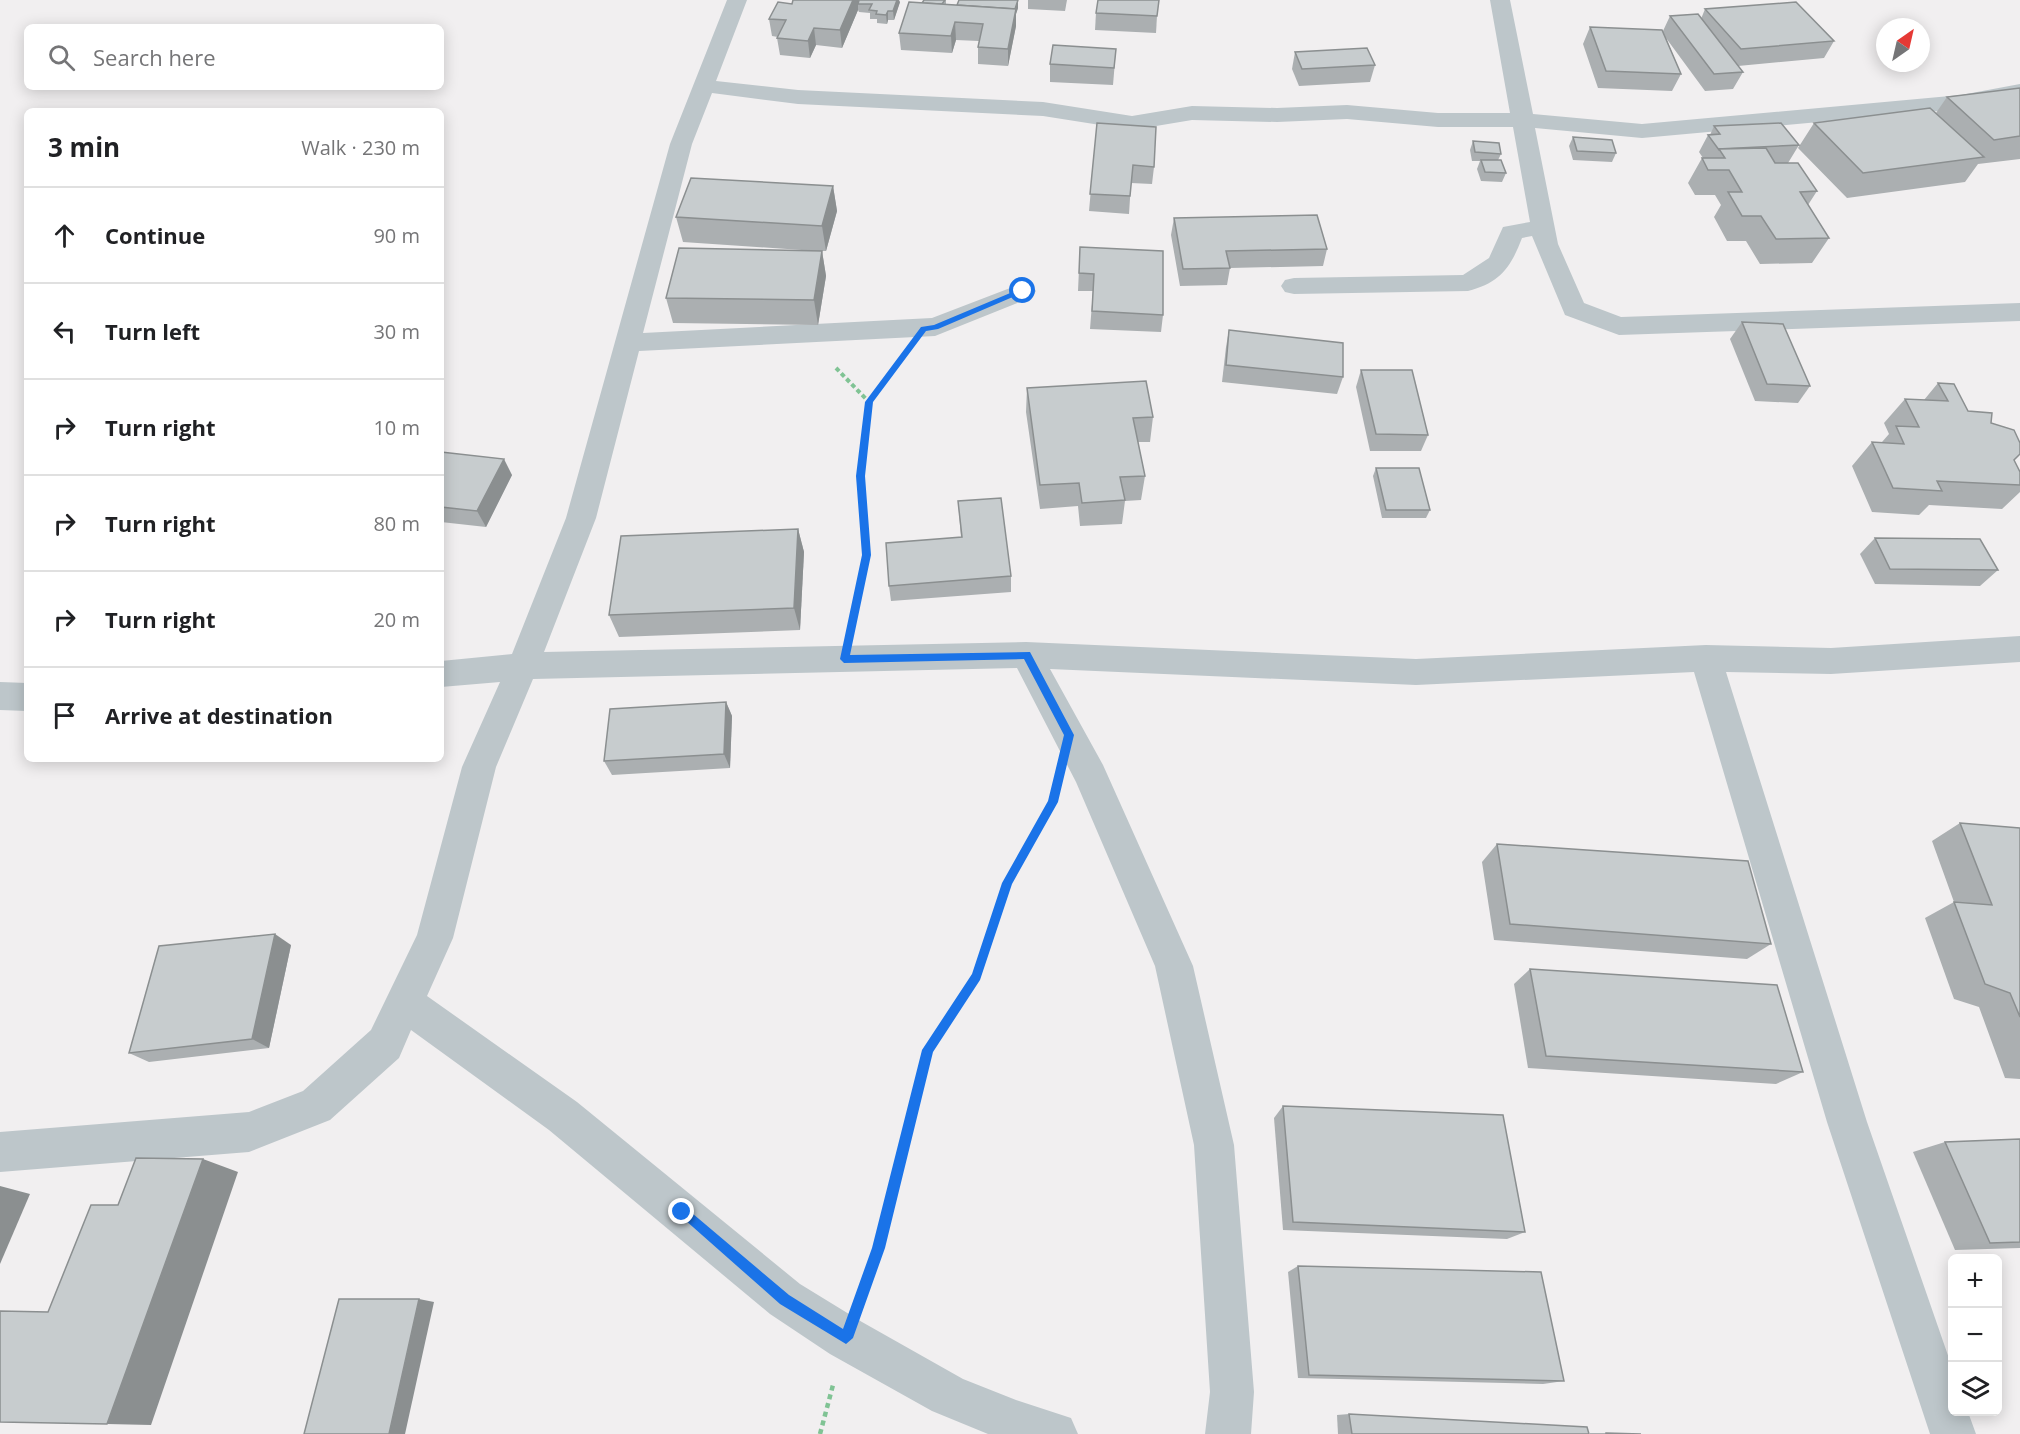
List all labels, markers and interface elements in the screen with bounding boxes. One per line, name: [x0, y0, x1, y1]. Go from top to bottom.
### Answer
north arrow: [1876, 18, 1930, 72]
search box: [24, 24, 444, 90]
icon: search: [45, 41, 78, 74]
text: Search here: [93, 42, 216, 72]
text: 3 min: [48, 129, 120, 165]
text: Walk · 230 m: [301, 134, 420, 161]
icon: ahead: [48, 219, 81, 252]
text: Continue: [105, 220, 205, 250]
text: 90 m: [373, 222, 420, 249]
route start: [1009, 277, 1035, 303]
icon: left: [48, 315, 81, 348]
text: Turn left: [105, 316, 200, 346]
text: 30 m: [373, 318, 420, 345]
icon: right: [48, 411, 81, 444]
text: Turn right: [105, 412, 216, 442]
text: 10 m: [373, 414, 420, 441]
icon: right: [48, 507, 81, 540]
text: Turn right: [105, 508, 216, 538]
text: 80 m: [373, 510, 420, 537]
icon: right: [48, 603, 81, 636]
text: Turn right: [105, 604, 216, 634]
text: 20 m: [373, 606, 420, 633]
icon: arrive: [48, 699, 81, 732]
text: Arrive at destination: [105, 700, 333, 730]
route end: [668, 1198, 694, 1224]
map controls: [1948, 1254, 2002, 1416]
button: +: [1948, 1254, 2002, 1308]
button: −: [1948, 1308, 2002, 1362]
button: layers: [1948, 1362, 2002, 1416]

